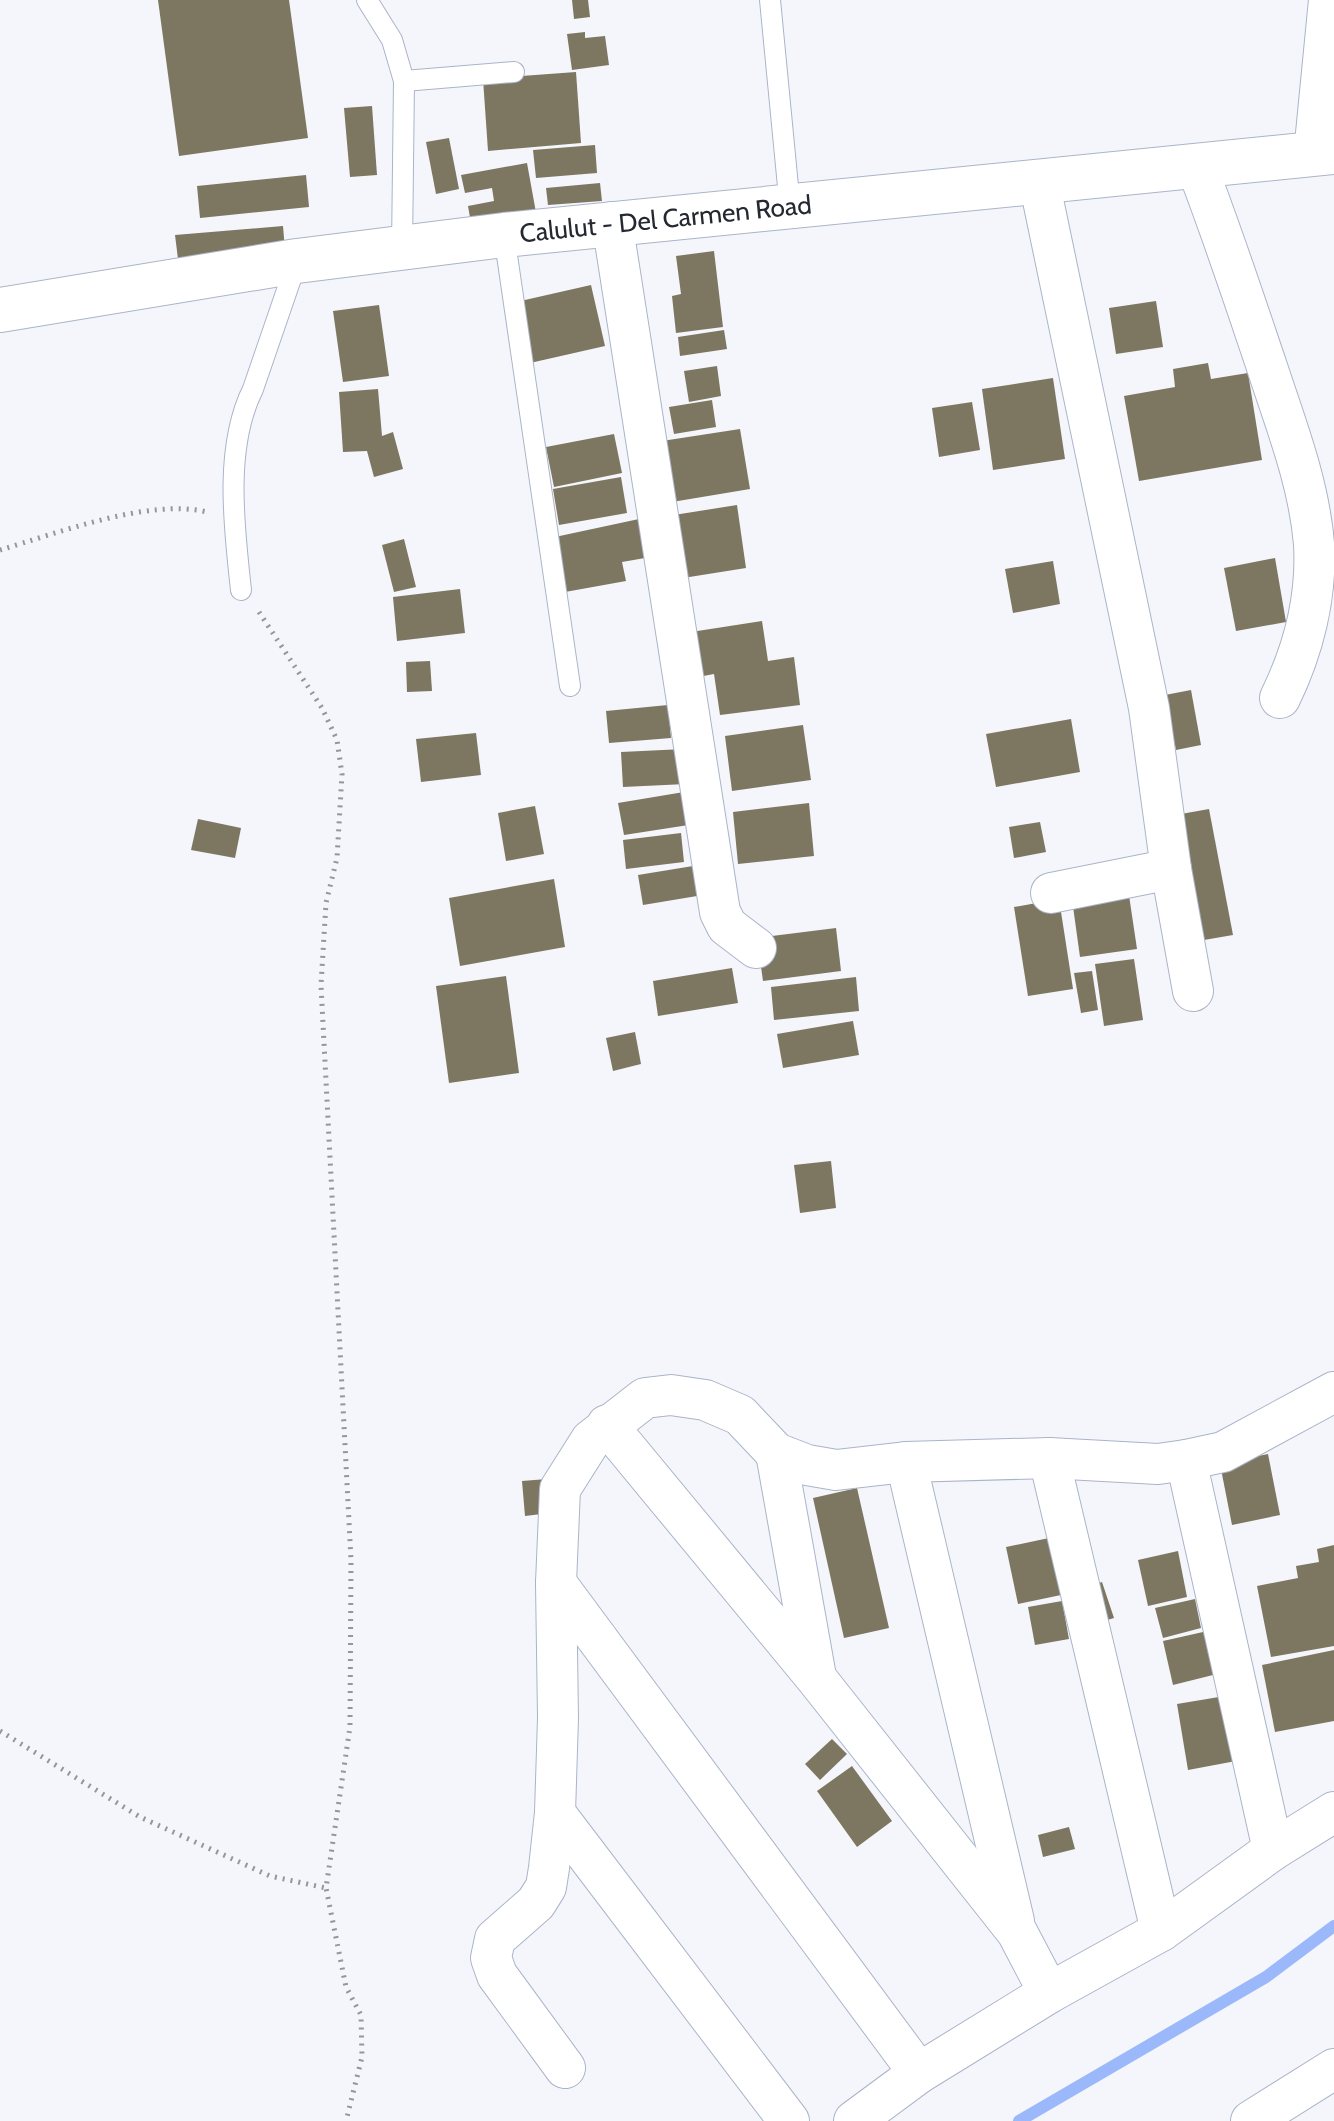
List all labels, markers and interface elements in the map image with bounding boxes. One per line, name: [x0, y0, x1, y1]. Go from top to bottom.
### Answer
street label: Calulut - Del Carmen Road: [518, 188, 813, 249]

